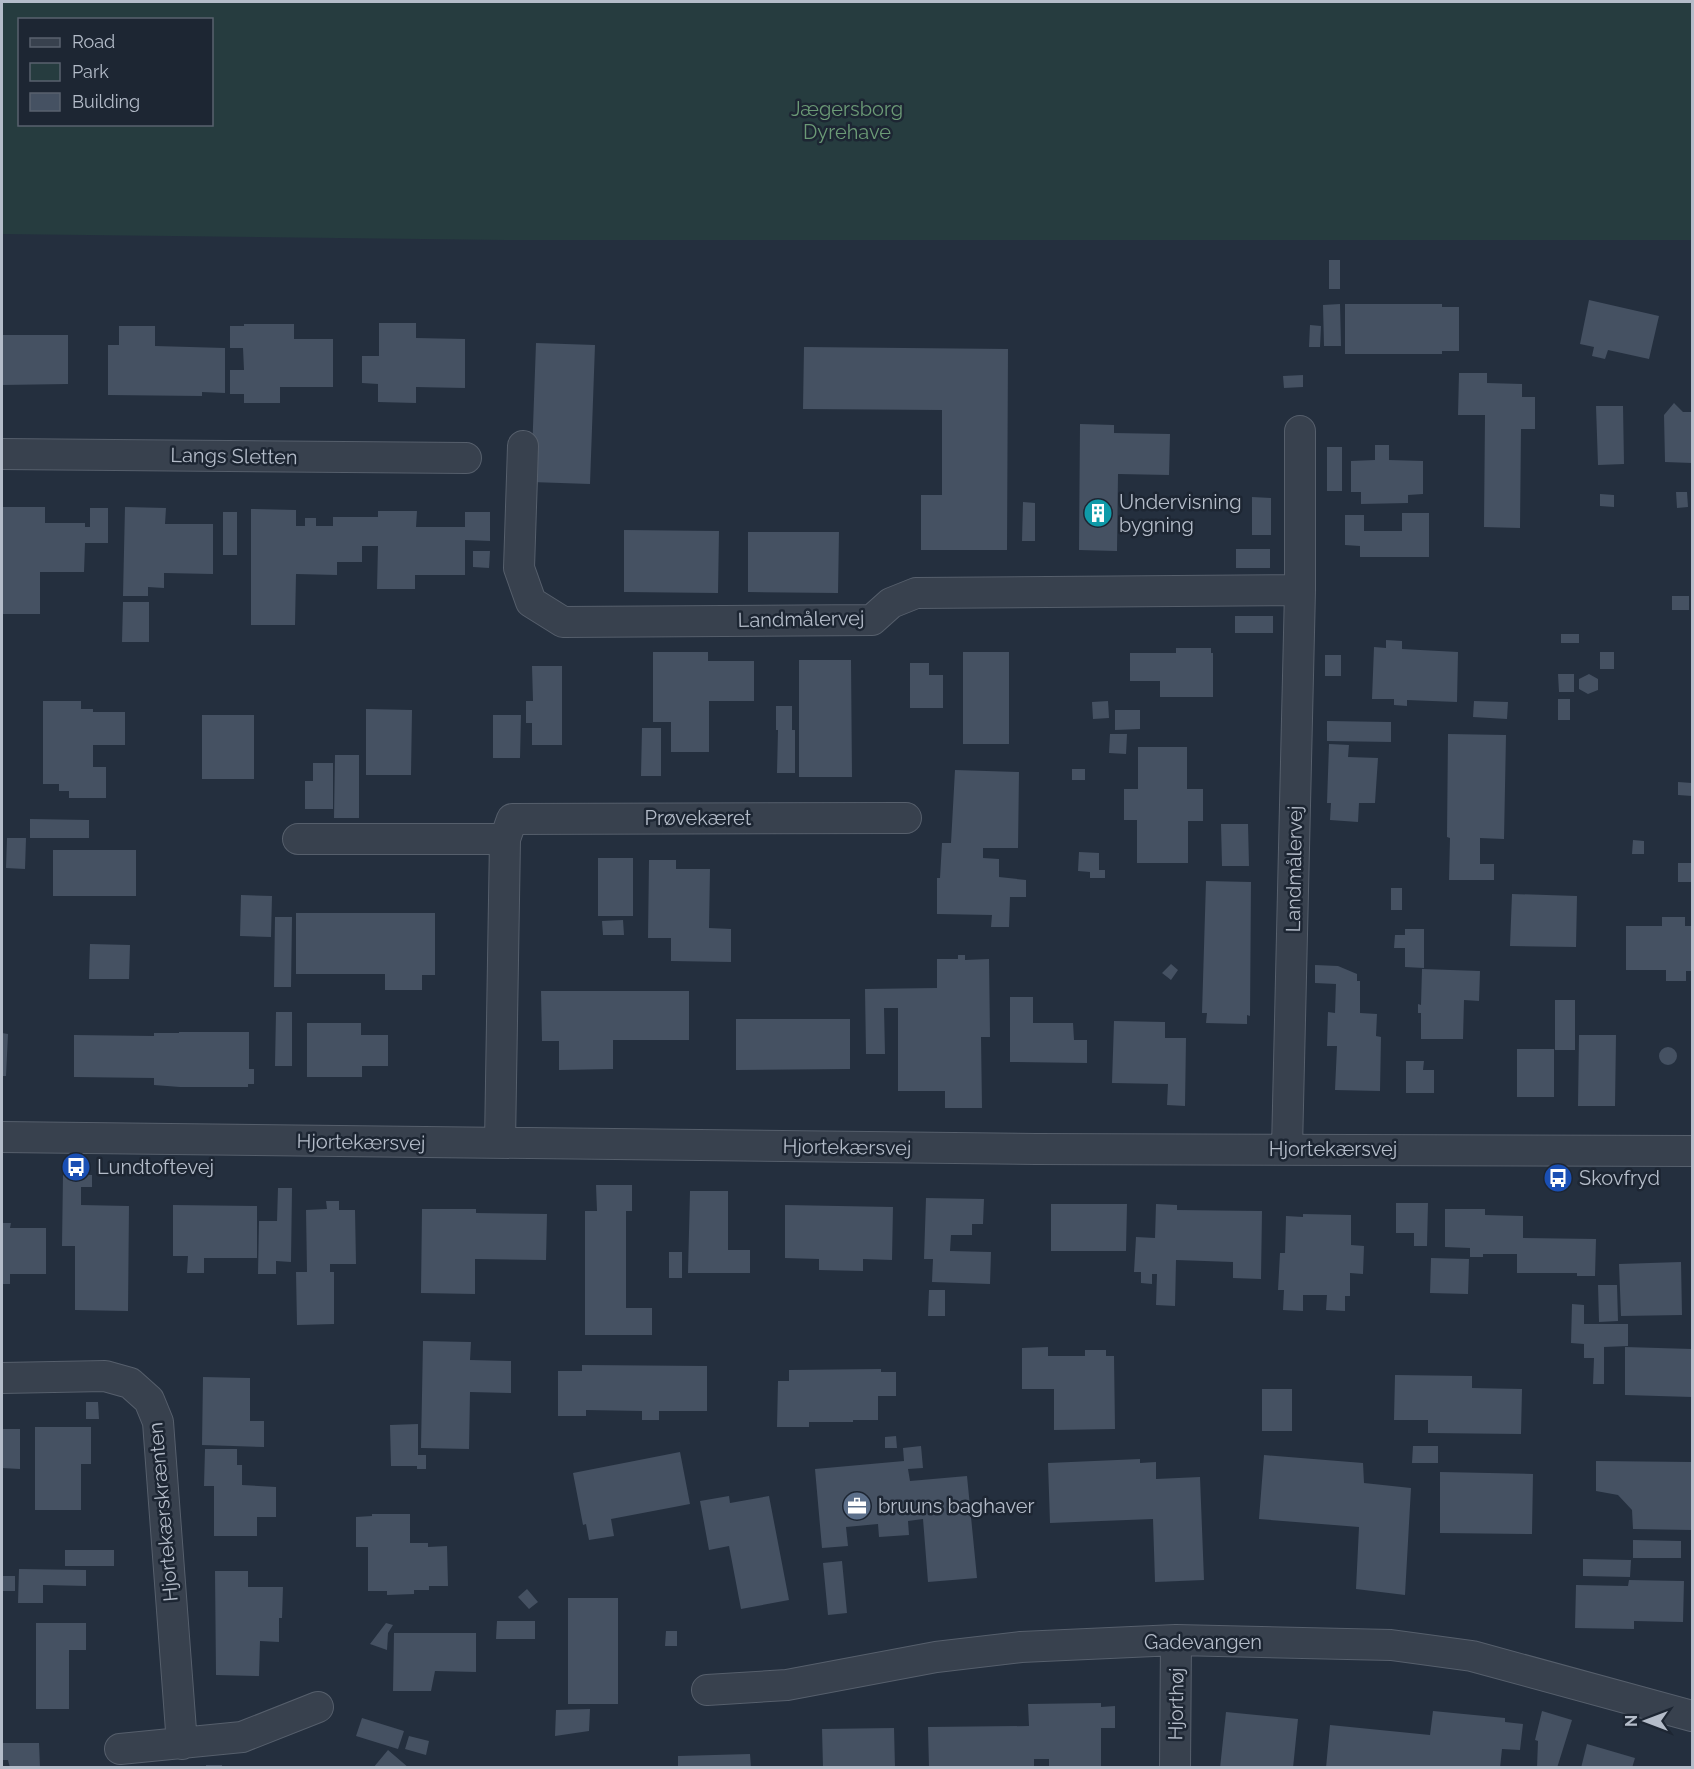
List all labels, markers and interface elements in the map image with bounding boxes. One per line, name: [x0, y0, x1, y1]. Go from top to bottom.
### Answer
legend: [18, 18, 213, 126]
text: Road: [72, 31, 115, 52]
text: Park: [72, 61, 109, 82]
text: Building: [72, 91, 140, 112]
park label: Jægersborg Dyrehave: [791, 97, 903, 144]
street label: Langs Sletten: [170, 443, 298, 469]
place label: Undervisning bygning: [1119, 490, 1242, 537]
building icon: Undervisning bygning: [1082, 497, 1114, 529]
street label: Landmålervej: [737, 606, 865, 632]
street label: Landmålervej: [1281, 805, 1307, 933]
street label: Prøvekæret: [645, 806, 752, 830]
street label: Hjortekærsvej: [296, 1129, 426, 1155]
street label: Hjortekærsvej: [782, 1134, 912, 1160]
street label: Hjortekærsvej: [1269, 1137, 1397, 1161]
bus stop icon: Lundtoftevej: [60, 1151, 92, 1183]
place label: Lundtoftevej: [97, 1155, 214, 1179]
bus stop icon: Skovfryd: [1542, 1162, 1574, 1194]
place label: Skovfryd: [1579, 1166, 1660, 1190]
street label: Hjortekærskrænten: [143, 1421, 183, 1603]
office icon: bruuns baghaver: [841, 1490, 873, 1522]
place label: bruuns baghaver: [878, 1494, 1034, 1518]
street label: Gadevangen: [1144, 1630, 1262, 1654]
street label: Hjorthøj: [1163, 1667, 1189, 1741]
north arrow: [1616, 1691, 1676, 1751]
text: N: [1622, 1715, 1641, 1727]

